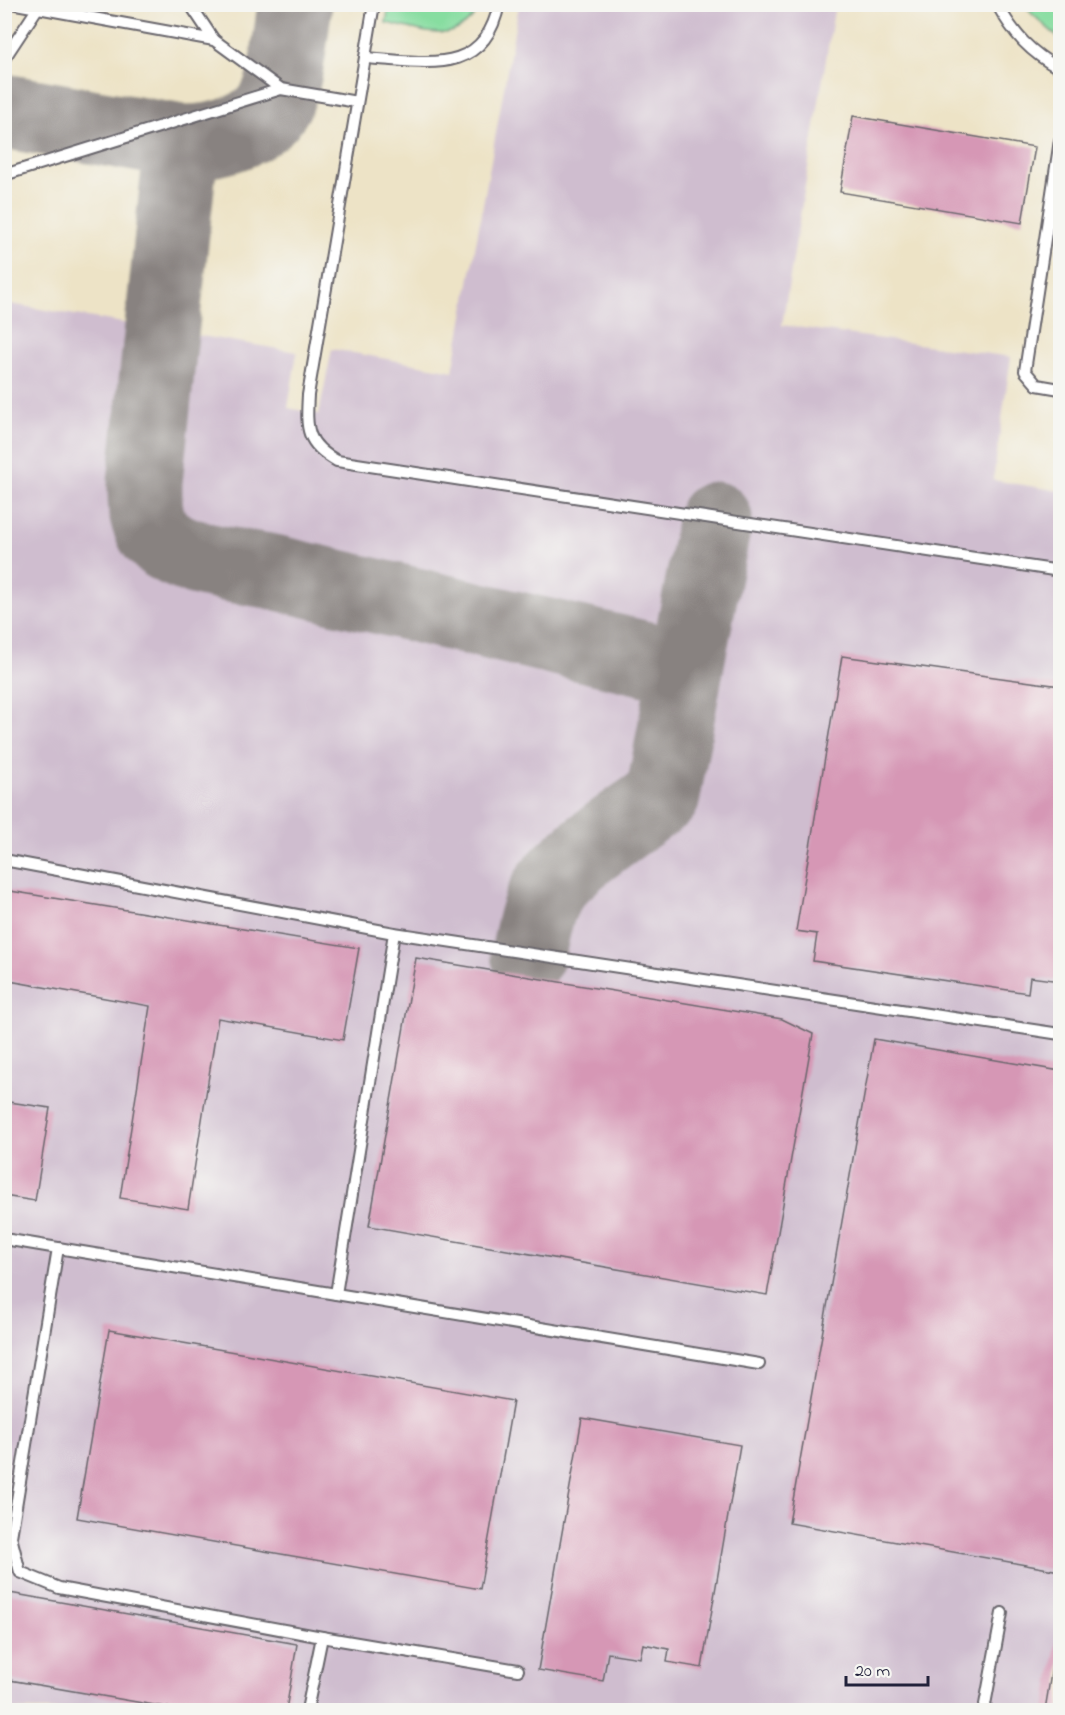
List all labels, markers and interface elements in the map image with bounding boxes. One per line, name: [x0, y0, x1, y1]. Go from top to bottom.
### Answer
scale bar: [846, 1649, 928, 1687]
text: 20 m: [855, 1659, 890, 1685]

